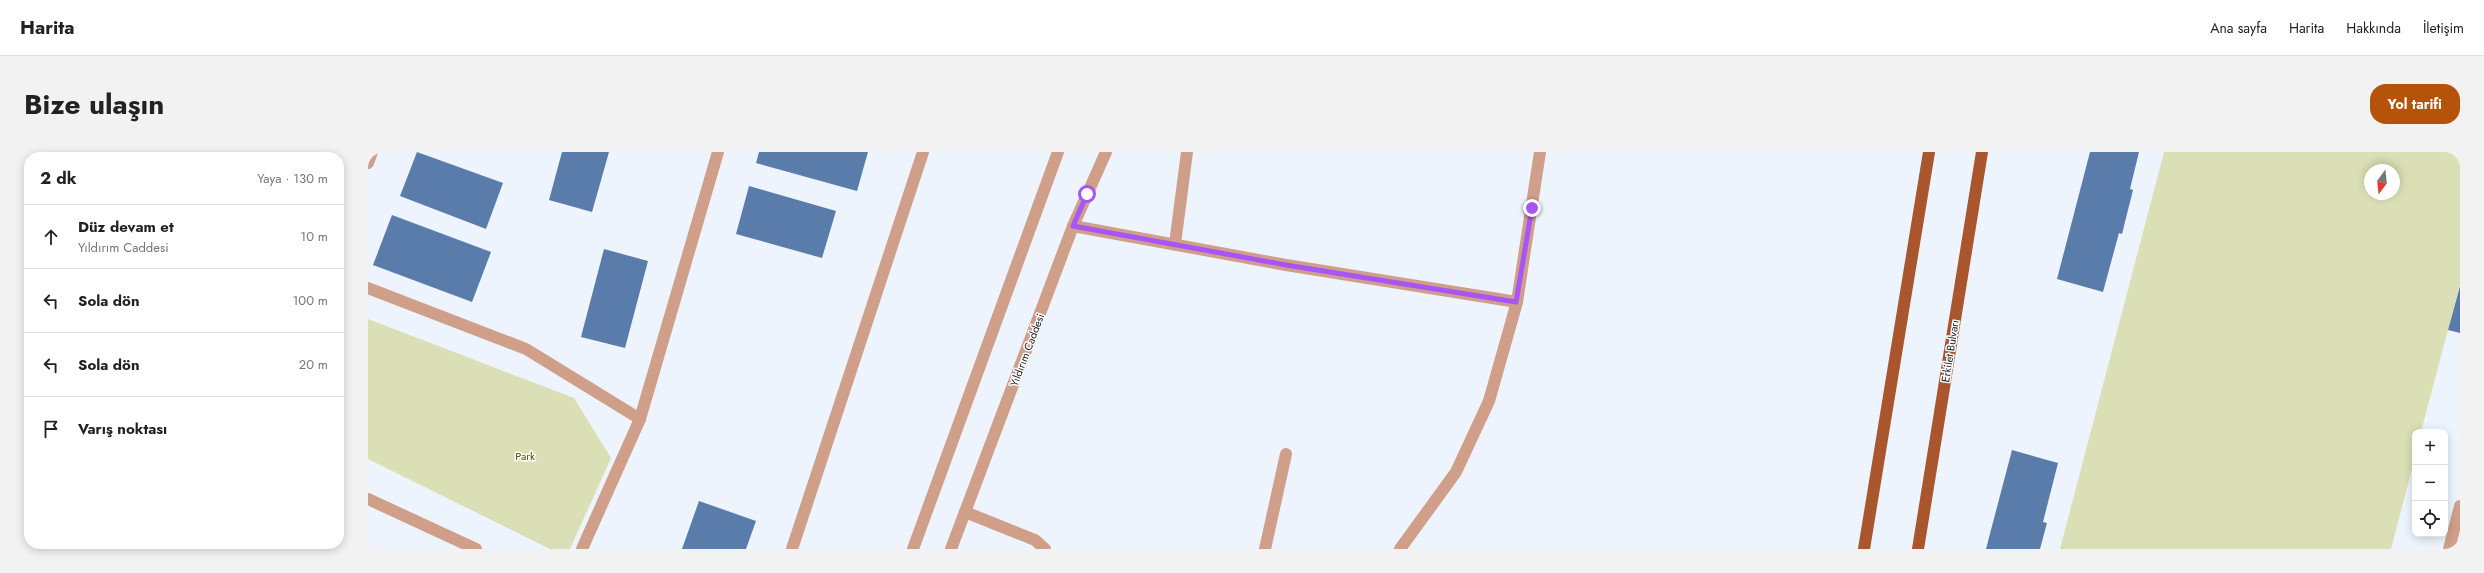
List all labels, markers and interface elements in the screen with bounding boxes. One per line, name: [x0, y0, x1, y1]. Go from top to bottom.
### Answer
text: Harita: [20, 14, 75, 41]
text: Ana sayfa: [2210, 18, 2267, 38]
text: Harita: [2289, 18, 2324, 38]
text: Hakkında: [2346, 18, 2401, 38]
text: İletişim: [2423, 18, 2464, 38]
text: Bize ulaşın: [24, 84, 164, 125]
button: Yol tarifi: [2370, 84, 2460, 124]
north arrow: [2364, 164, 2400, 200]
text: 2 dk: [40, 166, 77, 190]
text: Yaya · 130 m: [257, 169, 328, 188]
route start: [1078, 185, 1096, 203]
route end: [1523, 199, 1541, 217]
text: Düz devam et: [78, 216, 174, 238]
icon: ahead: [40, 226, 62, 248]
text: 10 m: [300, 227, 328, 246]
text: Yıldırım Caddesi: [78, 238, 169, 257]
icon: left: [40, 290, 62, 312]
text: Sola dön: [78, 290, 140, 312]
text: 100 m: [293, 291, 328, 310]
street label: Yıldırım Caddesi: [1006, 311, 1048, 389]
street label: Erkilet Bulvarı: [1937, 319, 1963, 383]
icon: left: [40, 354, 62, 376]
text: Sola dön: [78, 354, 140, 376]
text: 20 m: [299, 355, 328, 374]
icon: arrive: [40, 418, 62, 440]
text: Varış noktası: [78, 418, 167, 440]
map controls: [2412, 429, 2448, 537]
button: +: [2412, 429, 2448, 465]
park label: Park: [515, 448, 535, 464]
button: −: [2412, 465, 2448, 501]
button: locate: [2412, 501, 2448, 537]

